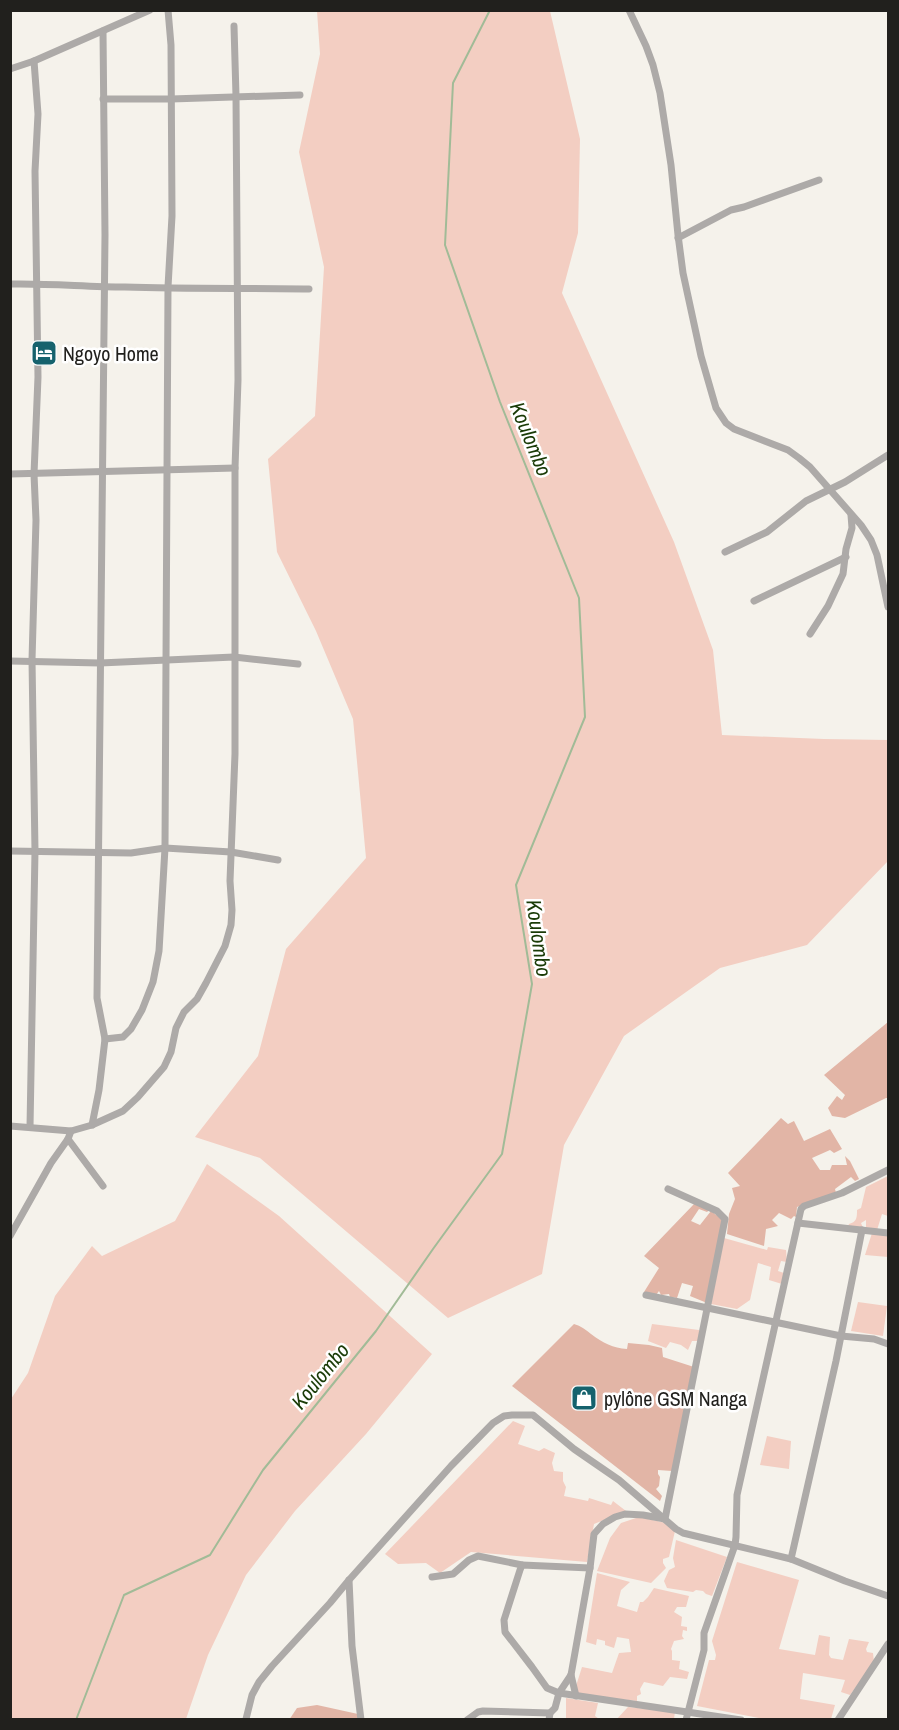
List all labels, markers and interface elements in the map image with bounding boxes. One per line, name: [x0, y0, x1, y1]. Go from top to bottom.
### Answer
hotel icon: Ngoyo Home: [29, 338, 59, 368]
place label: Ngoyo Home: [63, 340, 159, 367]
water label: Koulombo: [503, 398, 559, 480]
water label: Koulombo: [519, 898, 559, 978]
water label: Koulombo: [284, 1337, 356, 1415]
shop icon: pylône GSM Nanga: [569, 1383, 599, 1413]
place label: pylône GSM Nanga: [604, 1385, 747, 1412]

